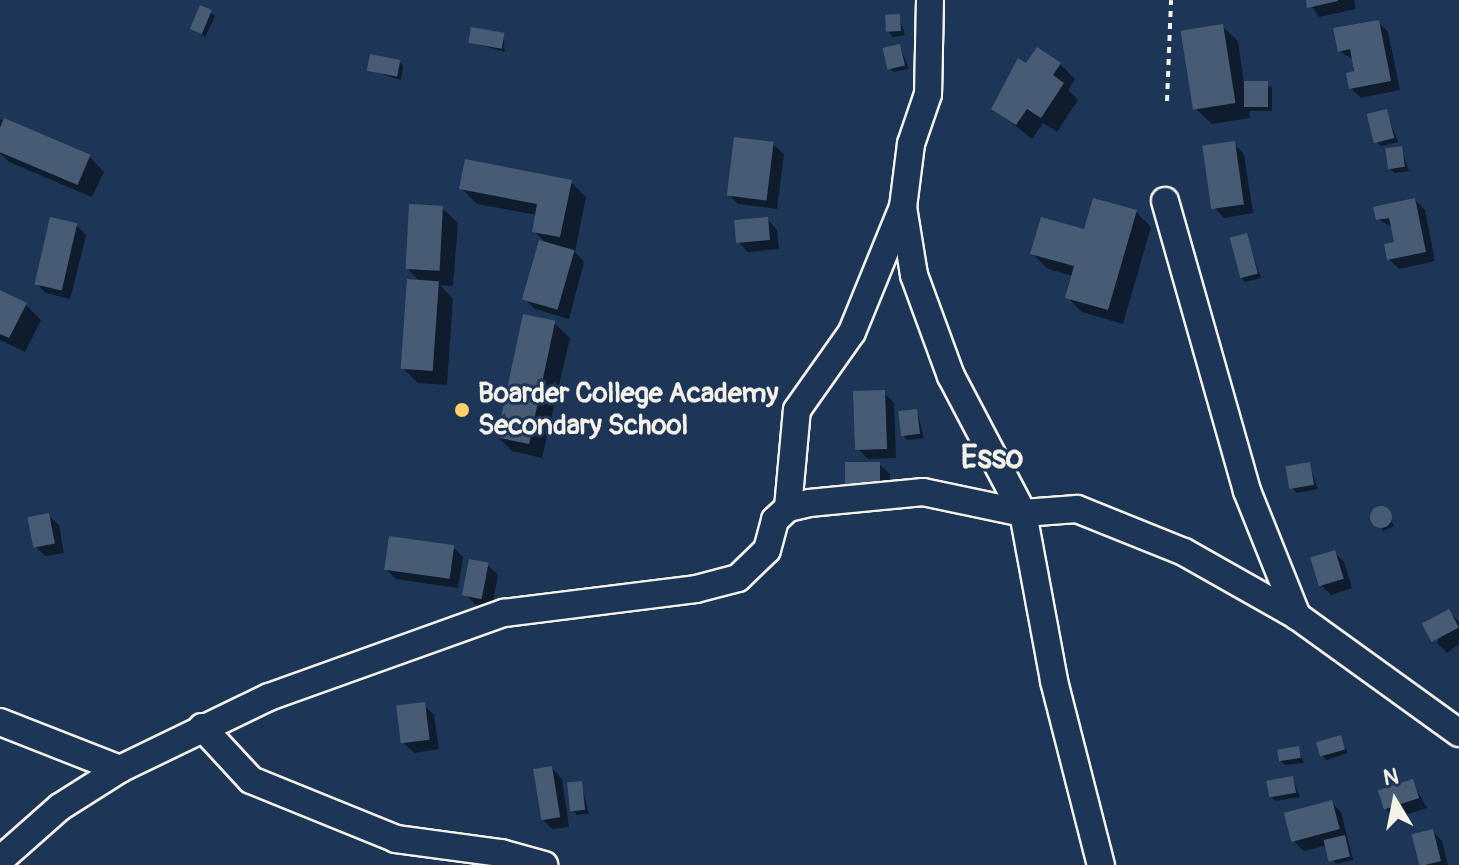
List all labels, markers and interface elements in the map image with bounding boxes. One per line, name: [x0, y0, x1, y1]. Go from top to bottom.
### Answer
place label: Boarder College Academy Secondary School: [478, 377, 778, 443]
marker: Boarder College Academy Secondary School: [453, 401, 471, 419]
district label: Esso: [961, 439, 1023, 477]
north arrow: [1355, 761, 1435, 841]
text: N: [1381, 762, 1401, 792]

